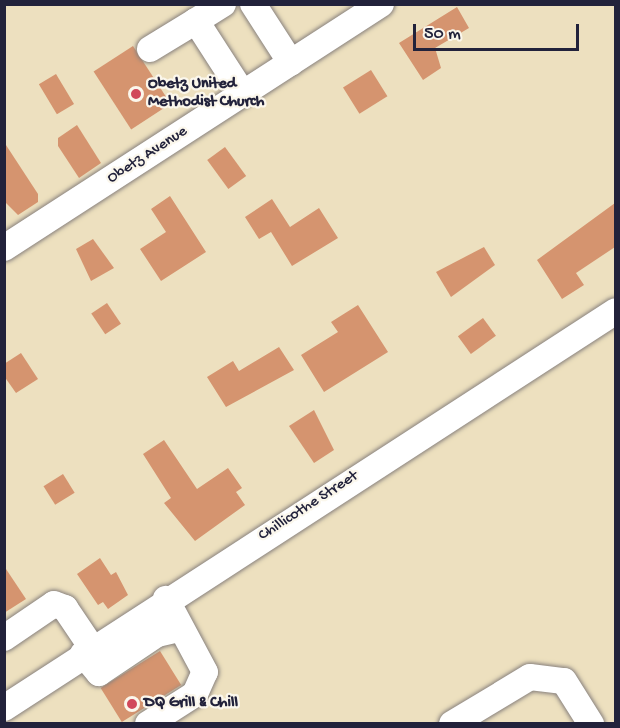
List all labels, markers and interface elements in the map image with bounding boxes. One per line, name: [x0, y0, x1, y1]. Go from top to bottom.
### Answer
scale bar: [416, 12, 582, 50]
text: 50 m: [424, 24, 461, 45]
place label: Obetz United Methodist Church: [148, 75, 264, 113]
marker: Obetz United Methodist Church: [129, 87, 143, 101]
street label: Obetz Avenue: [104, 123, 192, 189]
street label: Chillicothe Street: [256, 468, 362, 546]
place label: DQ Grill & Chill: [144, 694, 238, 714]
marker: DQ Grill & Chill: [125, 697, 139, 711]

